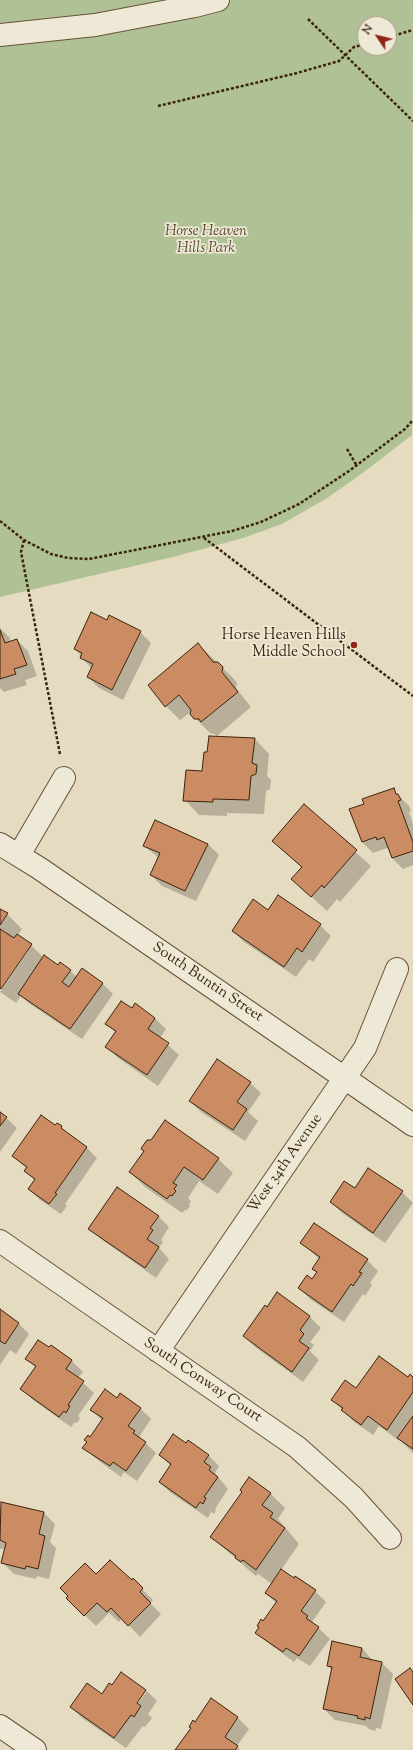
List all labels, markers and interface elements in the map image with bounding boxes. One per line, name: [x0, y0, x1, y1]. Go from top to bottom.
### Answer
north arrow: [357, 16, 397, 56]
text: N: [359, 22, 377, 38]
park label: Horse Heaven Hills Park: [165, 223, 247, 258]
place label: Horse Heaven Hills Middle School: [222, 627, 346, 662]
marker: Horse Heaven Hills Middle School: [349, 640, 359, 650]
street label: South Buntin Street: [148, 939, 266, 1027]
street label: West 34th Avenue: [245, 1111, 327, 1217]
street label: South Conway Court: [139, 1335, 265, 1427]

